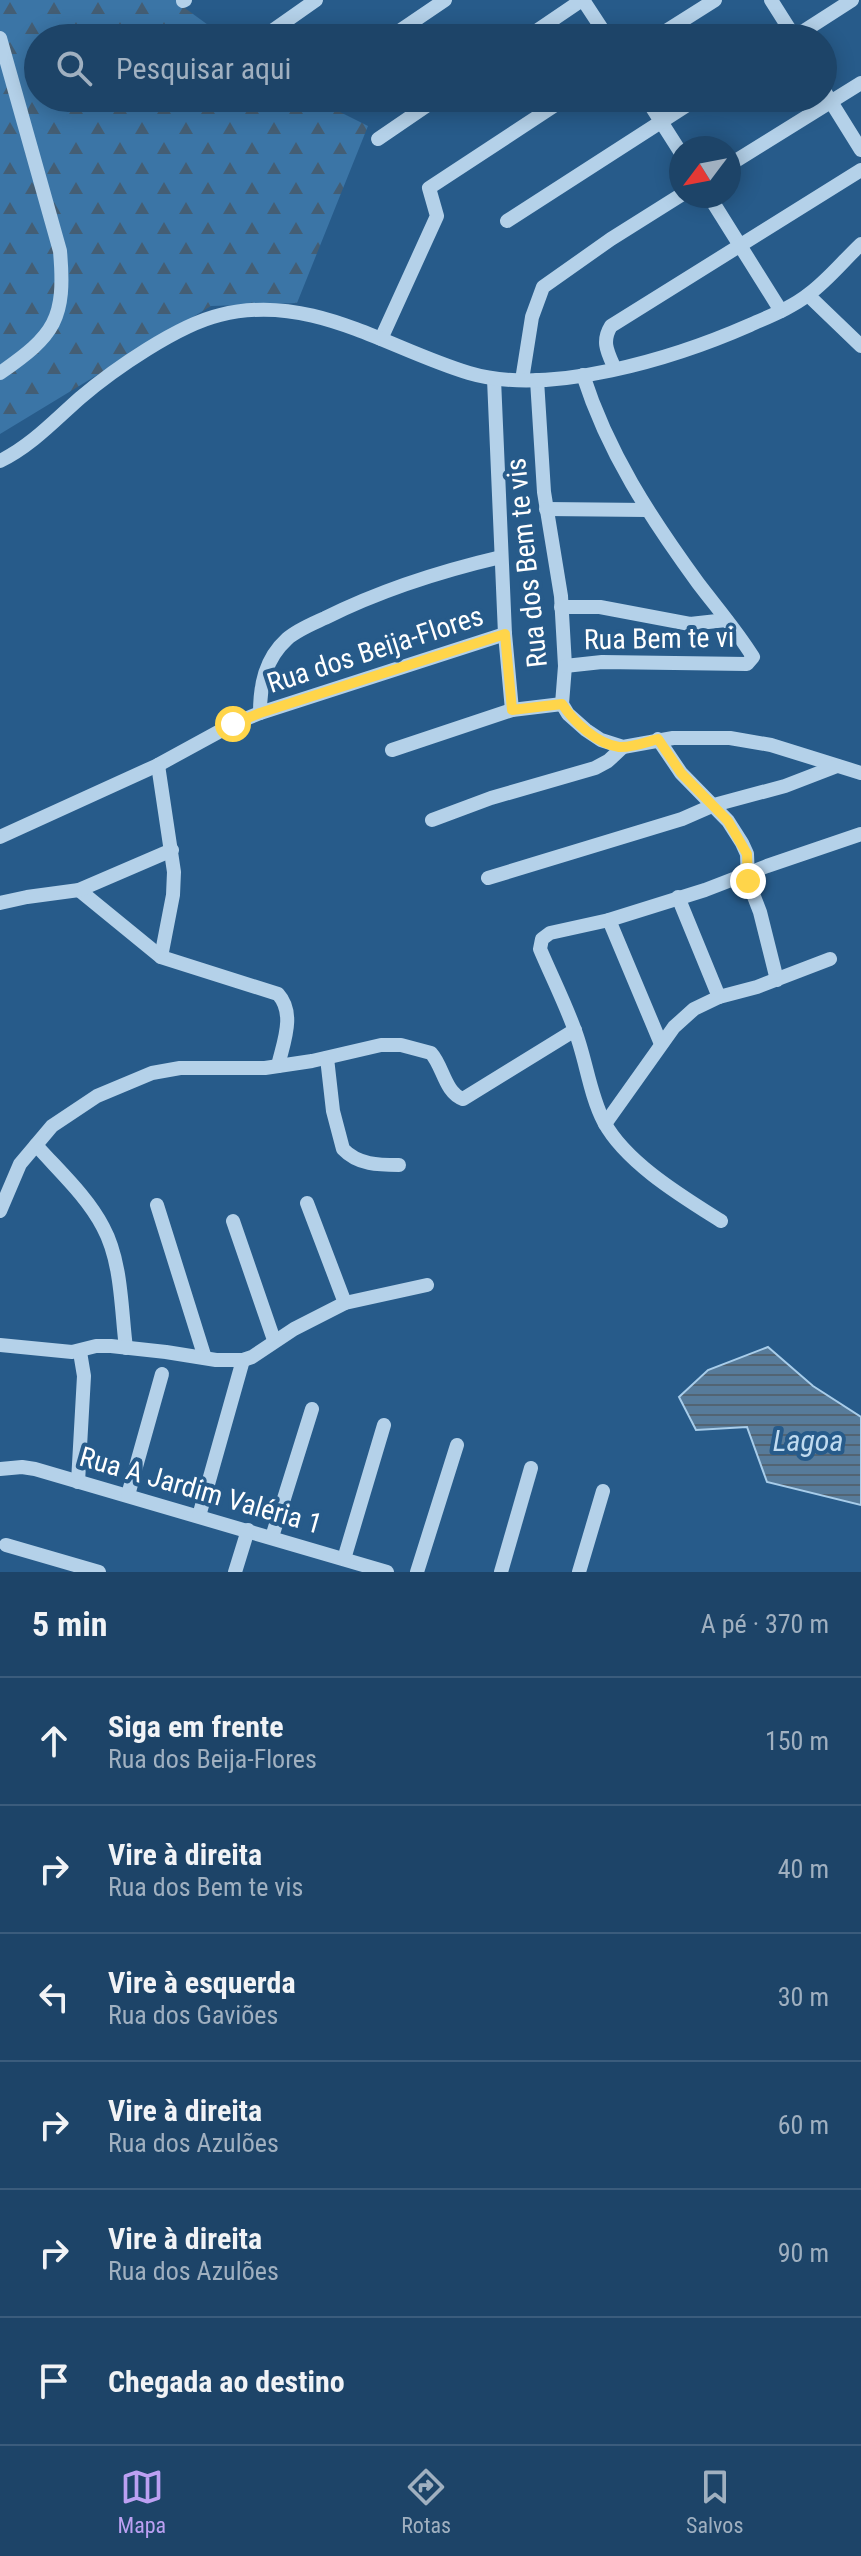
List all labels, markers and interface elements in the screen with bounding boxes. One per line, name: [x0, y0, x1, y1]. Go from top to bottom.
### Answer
search box: [24, 24, 837, 112]
icon: search: [52, 46, 96, 90]
text: Pesquisar aqui: [116, 51, 291, 86]
north arrow: [669, 136, 741, 208]
street label: Rua dos Bem te vis: [499, 457, 554, 669]
street label: Rua dos Beija-Flores: [263, 599, 487, 700]
street label: Rua Bem te vi: [584, 621, 734, 656]
route start: [215, 706, 251, 742]
route end: [730, 863, 766, 899]
water label: Lagoa: [773, 1423, 843, 1458]
street label: Rua A Jardim Valéria 1: [76, 1440, 326, 1541]
text: 5 min: [32, 1604, 108, 1644]
text: A pé · 370 m: [701, 1609, 829, 1639]
text: Siga em frente: [108, 1709, 284, 1744]
icon: ahead: [32, 1719, 76, 1763]
text: 150 m: [765, 1726, 829, 1756]
text: Rua dos Beija-Flores: [108, 1744, 317, 1774]
text: Vire à direita: [108, 1837, 262, 1872]
icon: right: [32, 1847, 76, 1891]
text: 40 m: [778, 1854, 829, 1884]
text: Rua dos Bem te vis: [108, 1872, 303, 1902]
text: Vire à esquerda: [108, 1965, 296, 2000]
icon: left: [32, 1975, 76, 2019]
text: 30 m: [778, 1982, 829, 2012]
text: Rua dos Gaviões: [108, 2000, 278, 2030]
text: Vire à direita: [108, 2093, 262, 2128]
icon: right: [32, 2103, 76, 2147]
text: 60 m: [778, 2110, 829, 2140]
text: Rua dos Azulões: [108, 2128, 279, 2158]
text: Vire à direita: [108, 2221, 262, 2256]
icon: right: [32, 2231, 76, 2275]
text: 90 m: [778, 2238, 829, 2268]
text: Rua dos Azulões: [108, 2256, 279, 2286]
icon: arrive: [32, 2359, 76, 2403]
text: Chegada ao destino: [108, 2364, 345, 2399]
tab: Mapa: [118, 2465, 166, 2538]
tab: Rotas: [401, 2465, 451, 2538]
tab: Salvos: [686, 2465, 743, 2538]

